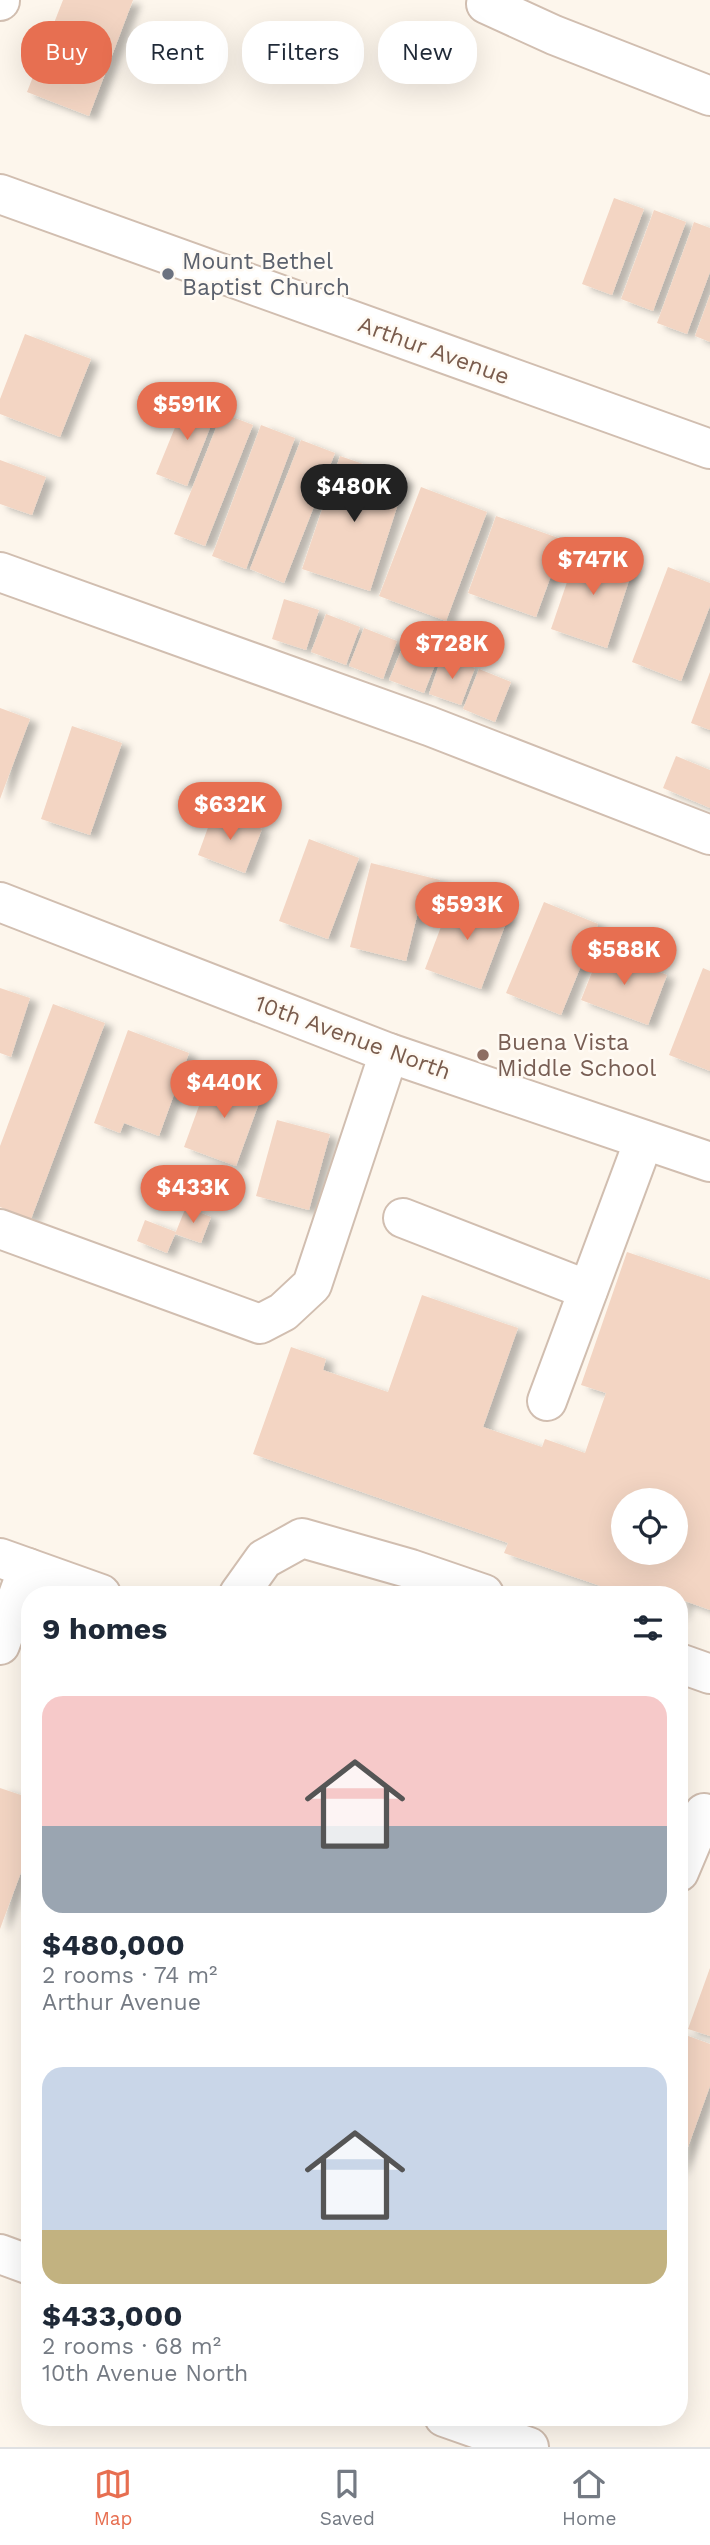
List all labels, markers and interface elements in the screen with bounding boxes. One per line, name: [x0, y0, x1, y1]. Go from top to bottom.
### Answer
chip: Buy: [21, 21, 112, 84]
chip: Rent: [126, 21, 228, 84]
chip: Filters: [242, 21, 364, 84]
chip: New: [378, 21, 477, 84]
place label: Mount Bethel Baptist Church: [182, 248, 350, 301]
marker: Mount Bethel Baptist Church: [160, 266, 176, 282]
street label: Arthur Avenue: [354, 311, 513, 390]
pin: $591K: [138, 382, 236, 442]
text: $591K: [153, 391, 221, 418]
pin: $480K: [305, 464, 403, 524]
text: $480K: [317, 473, 391, 500]
pin: $747K: [544, 538, 642, 597]
text: $747K: [558, 546, 628, 573]
pin: $728K: [403, 622, 501, 681]
text: $728K: [416, 630, 488, 657]
pin: $632K: [181, 782, 279, 842]
text: $632K: [194, 791, 266, 818]
pin: $593K: [418, 883, 516, 942]
text: $593K: [431, 891, 503, 918]
pin: $588K: [575, 928, 673, 987]
text: $588K: [588, 936, 660, 963]
street label: 10th Avenue North: [251, 989, 454, 1085]
place label: Buena Vista Middle School: [497, 1029, 656, 1082]
marker: Buena Vista Middle School: [475, 1047, 491, 1063]
pin: $440K: [175, 1060, 273, 1120]
text: $440K: [186, 1069, 262, 1096]
pin: $433K: [144, 1166, 242, 1225]
text: $433K: [157, 1174, 229, 1201]
map controls: [611, 1488, 688, 1565]
button: locate: [611, 1488, 688, 1565]
icon: filters: [629, 1609, 667, 1647]
text: 9 homes: [42, 1611, 167, 1646]
icon: home: [292, 1741, 418, 1867]
text: $480,000: [42, 1927, 185, 1962]
text: 2 rooms · 74 m²: [42, 1962, 217, 1989]
text: Arthur Avenue: [42, 1989, 201, 2016]
icon: home: [292, 2112, 418, 2238]
text: $433,000: [42, 2298, 183, 2333]
text: 2 rooms · 68 m²: [42, 2333, 221, 2360]
text: 10th Avenue North: [42, 2360, 248, 2387]
tab: Map: [94, 2465, 132, 2530]
tab: Saved: [320, 2465, 375, 2530]
tab: Home: [562, 2465, 616, 2530]

